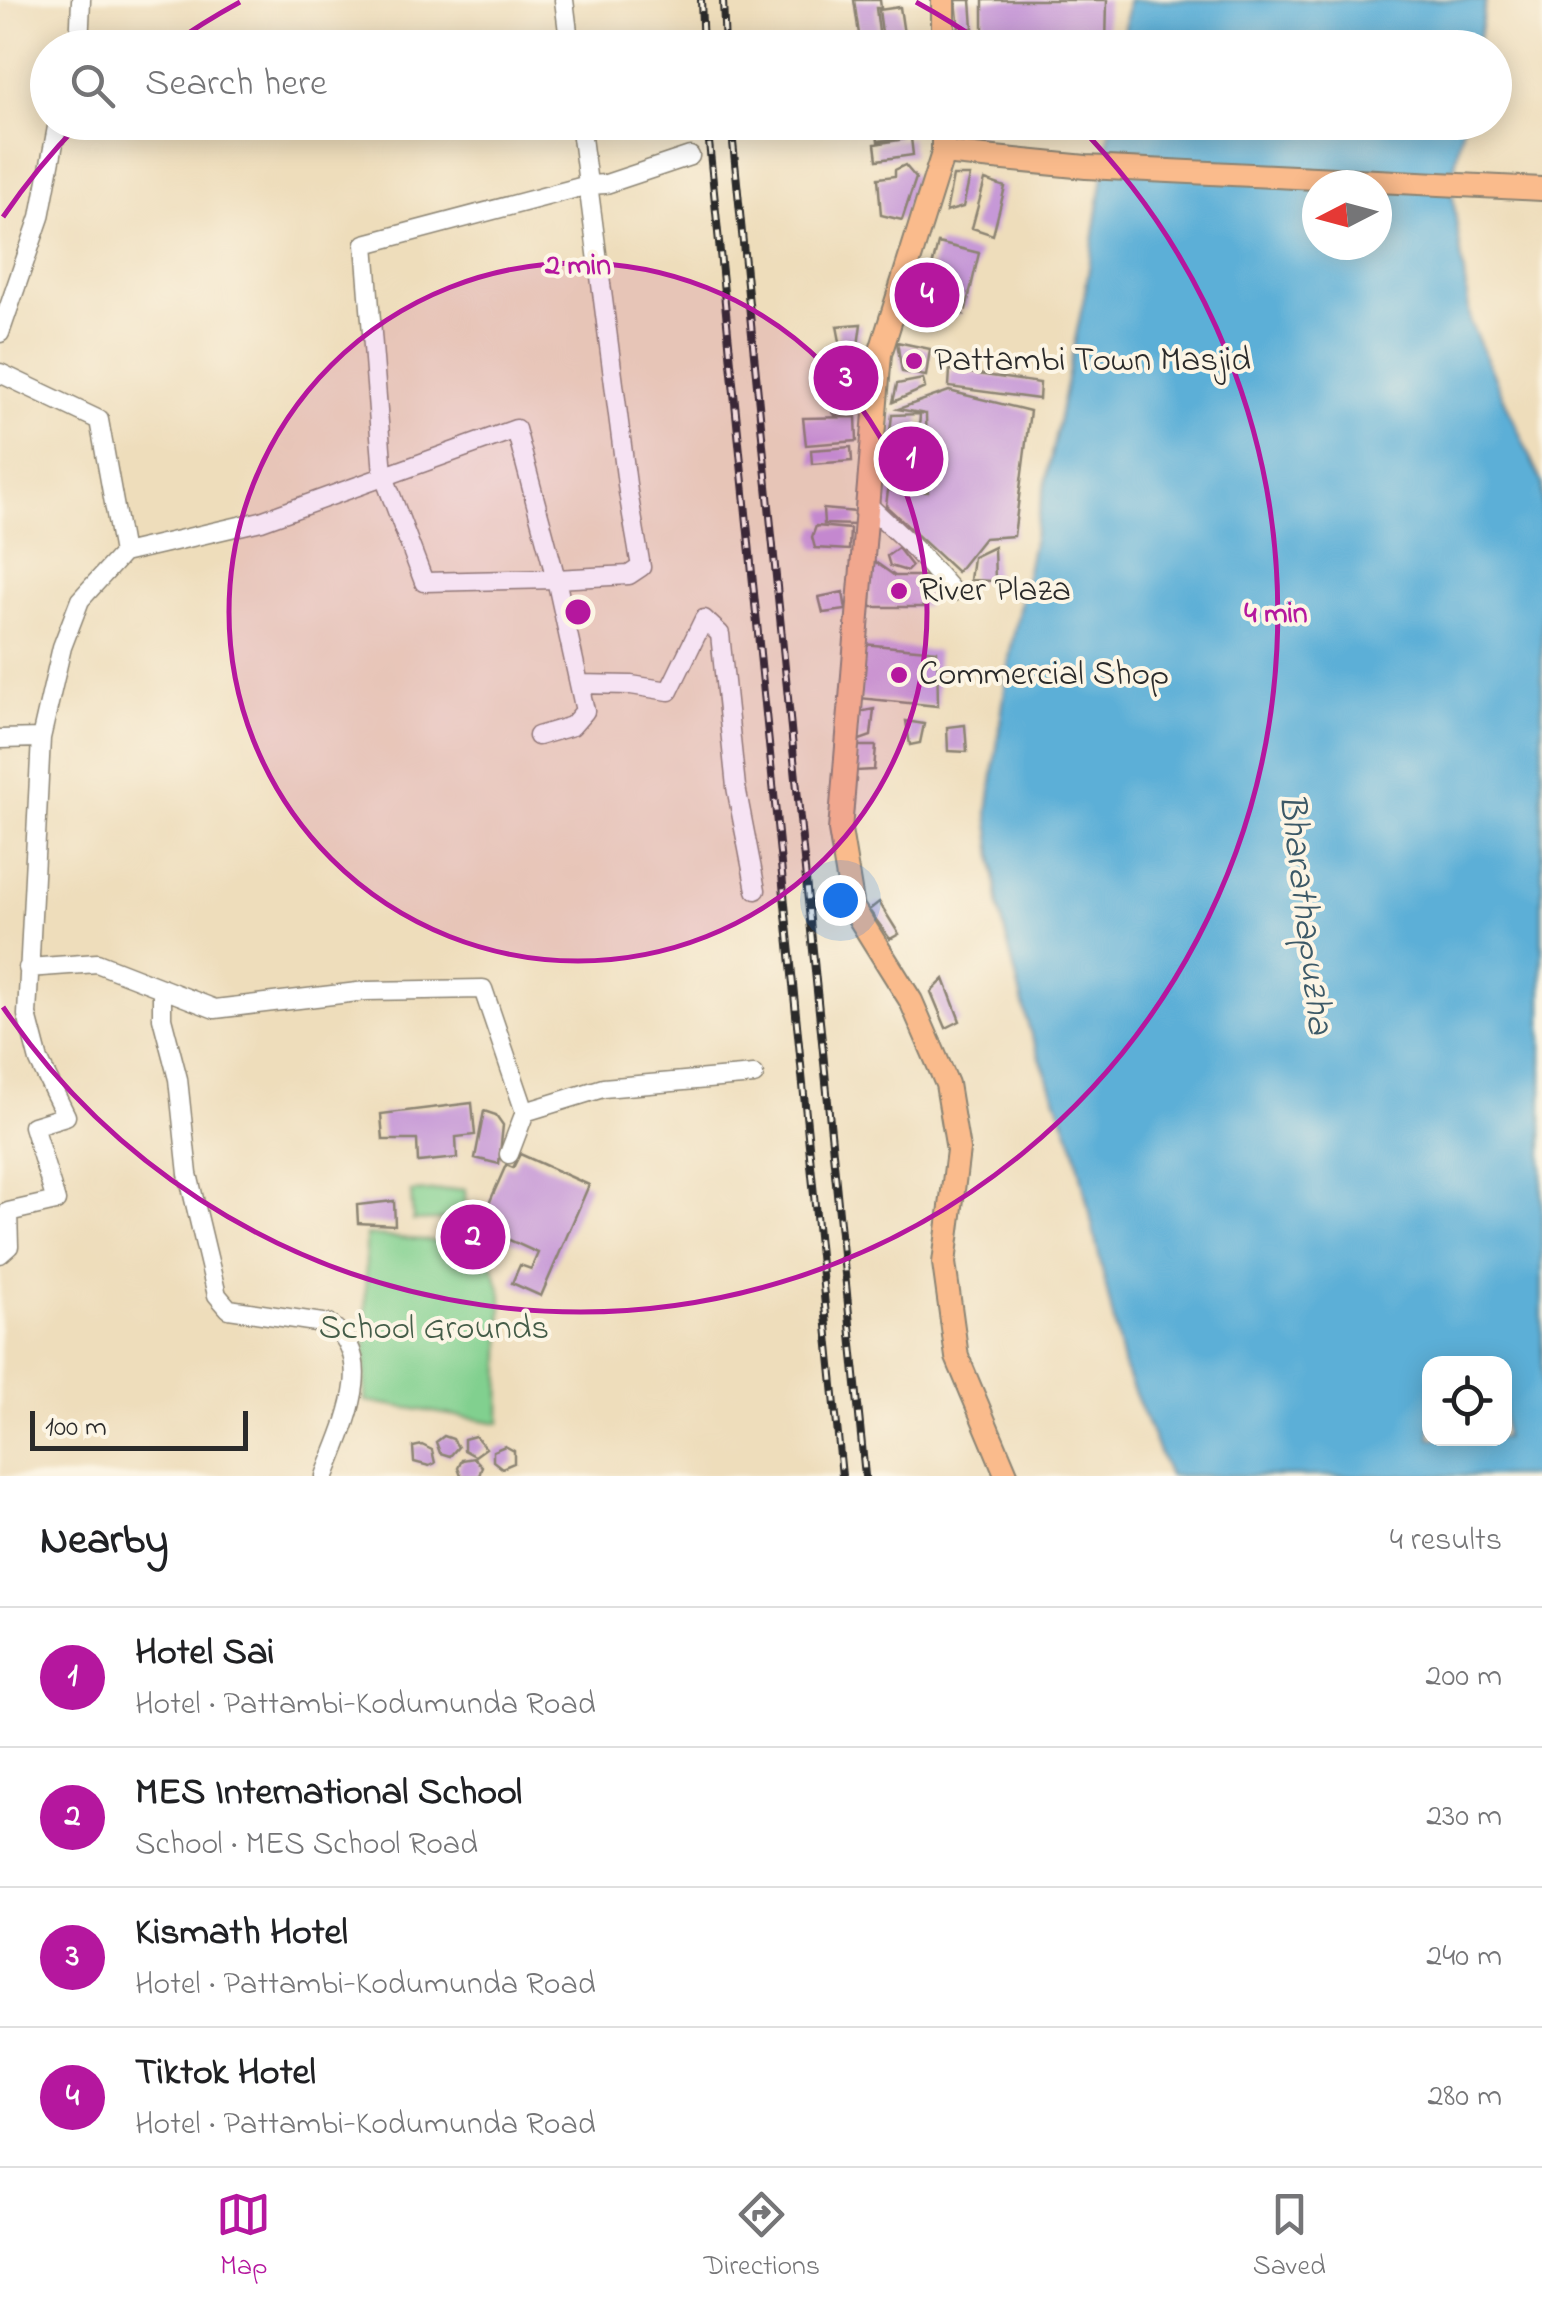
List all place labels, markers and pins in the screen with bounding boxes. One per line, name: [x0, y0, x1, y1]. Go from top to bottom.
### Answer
pin: 4: [894, 258, 960, 332]
place label: Pattambi Town Masjid: [934, 336, 1251, 387]
pin: 3: [814, 340, 878, 416]
marker: Pattambi Town Masjid: [903, 350, 925, 372]
pin: 1: [878, 422, 944, 496]
place label: River Plaza: [919, 566, 1071, 617]
marker: River Plaza: [888, 580, 910, 602]
centre of rings: [560, 594, 596, 630]
place label: Commercial Shop: [919, 650, 1169, 701]
marker: Commercial Shop: [888, 664, 910, 686]
pin: 2: [440, 1200, 506, 1274]

